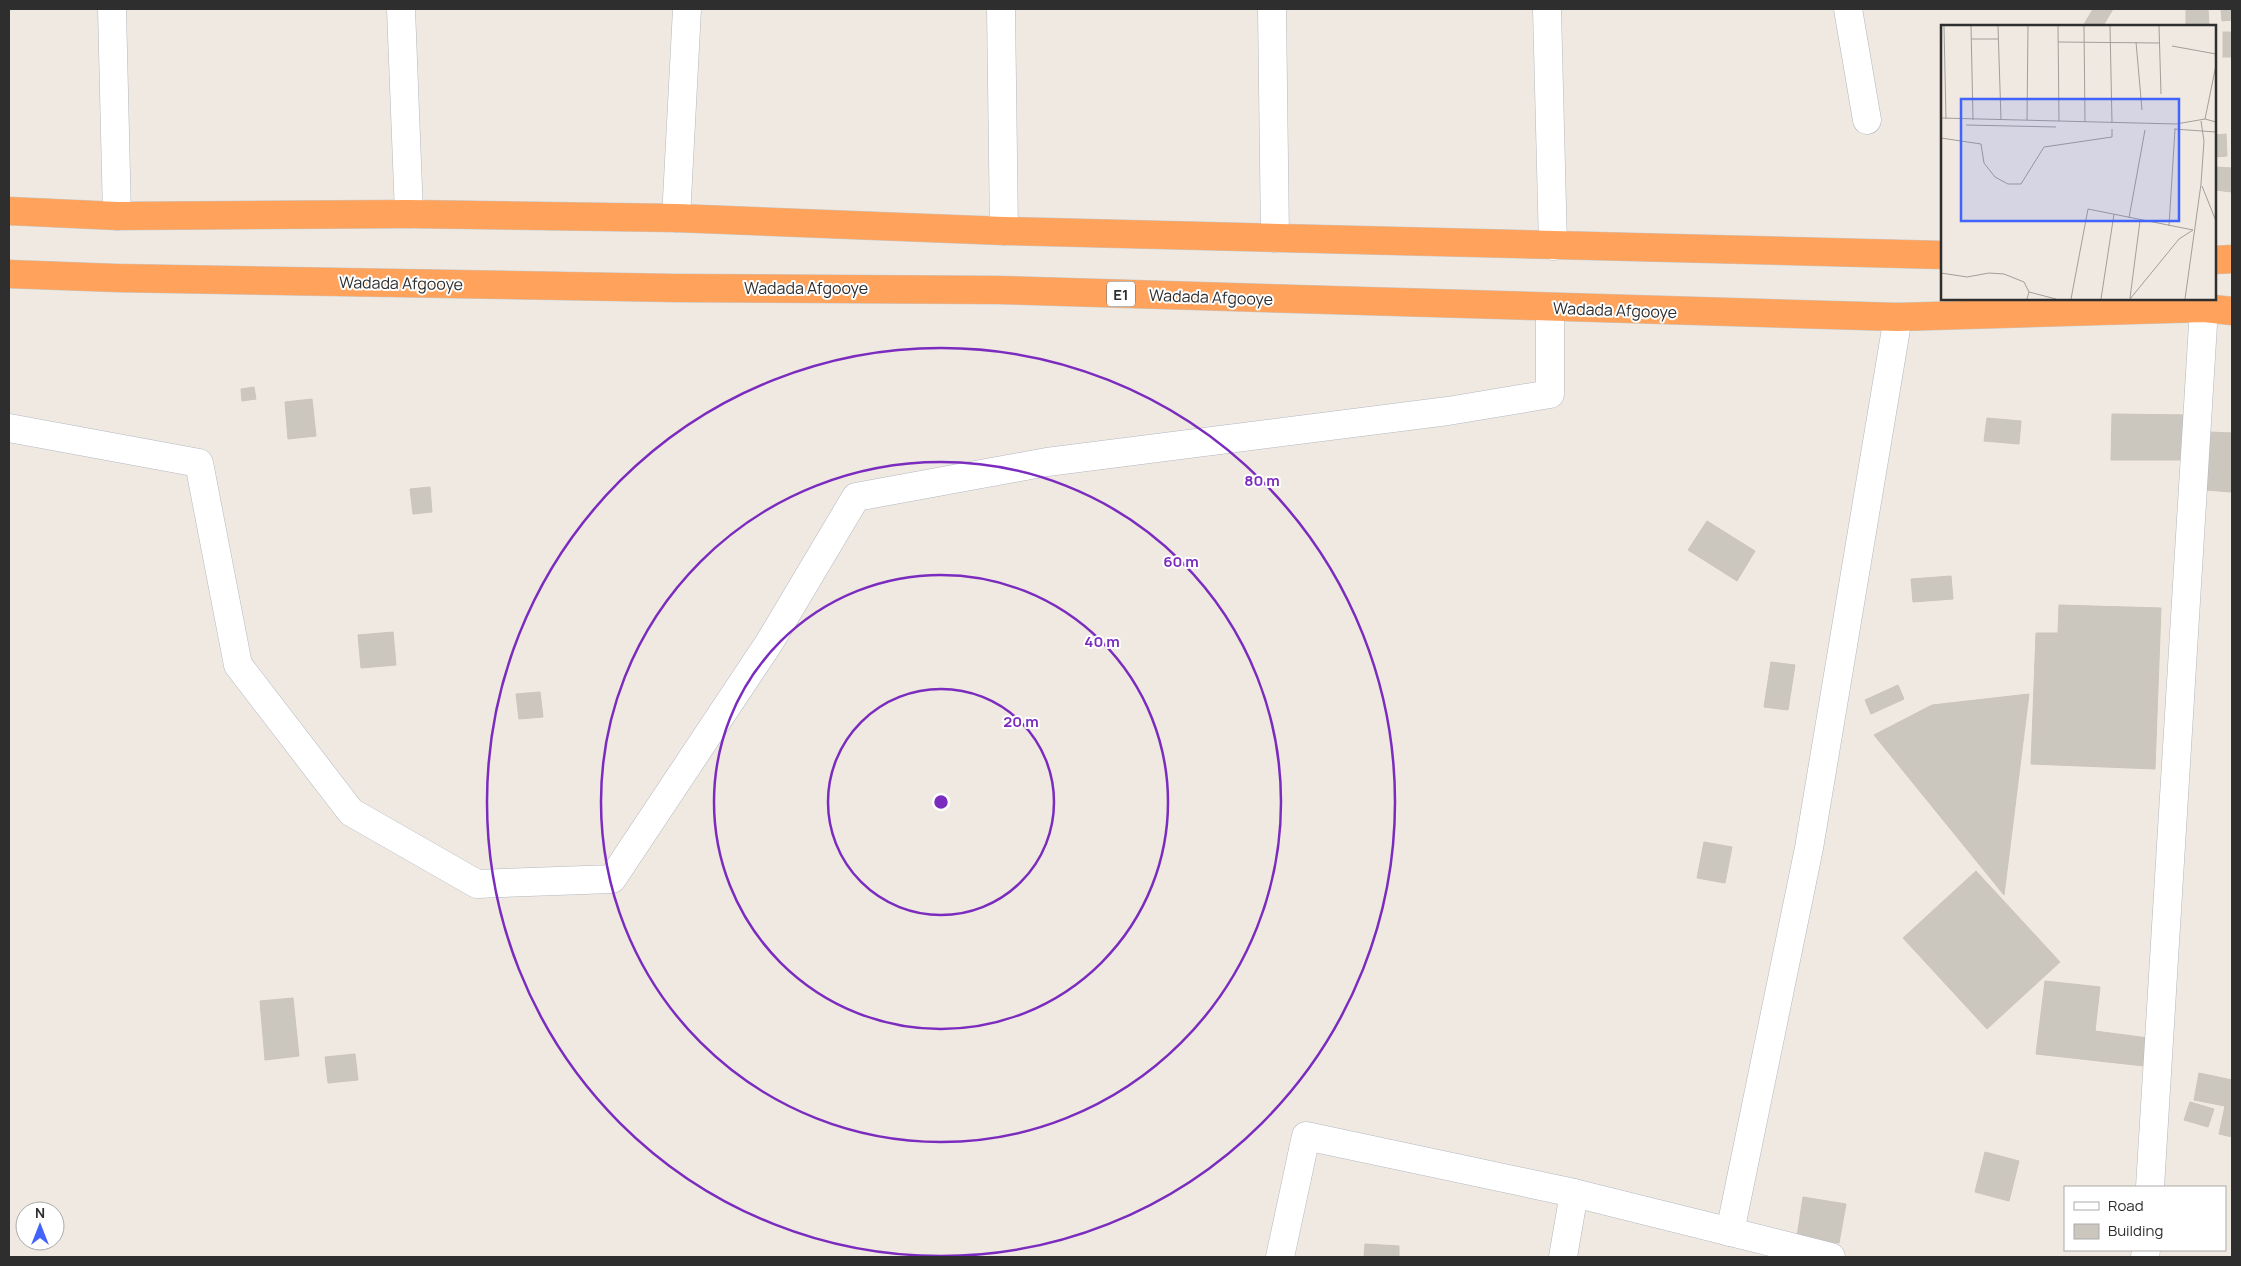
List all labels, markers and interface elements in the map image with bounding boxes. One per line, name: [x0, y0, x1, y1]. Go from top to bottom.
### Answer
inset map: [1941, 25, 2216, 300]
street label: Wadada Afgooye: [339, 271, 463, 295]
street label: Wadada Afgooye: [744, 277, 868, 299]
road number: E1: [1107, 282, 1135, 306]
street label: Wadada Afgooye: [1149, 284, 1273, 310]
street label: Wadada Afgooye: [1553, 297, 1677, 323]
text: 80 m: [1244, 470, 1280, 491]
text: 60 m: [1163, 551, 1199, 572]
text: 40 m: [1084, 631, 1120, 652]
text: 20 m: [1003, 711, 1039, 732]
centre of rings: [932, 793, 950, 811]
legend: [2064, 1186, 2226, 1251]
text: Road: [2108, 1195, 2144, 1216]
north arrow: [15, 1201, 65, 1251]
text: N: [35, 1203, 45, 1222]
text: Building: [2108, 1220, 2163, 1241]

